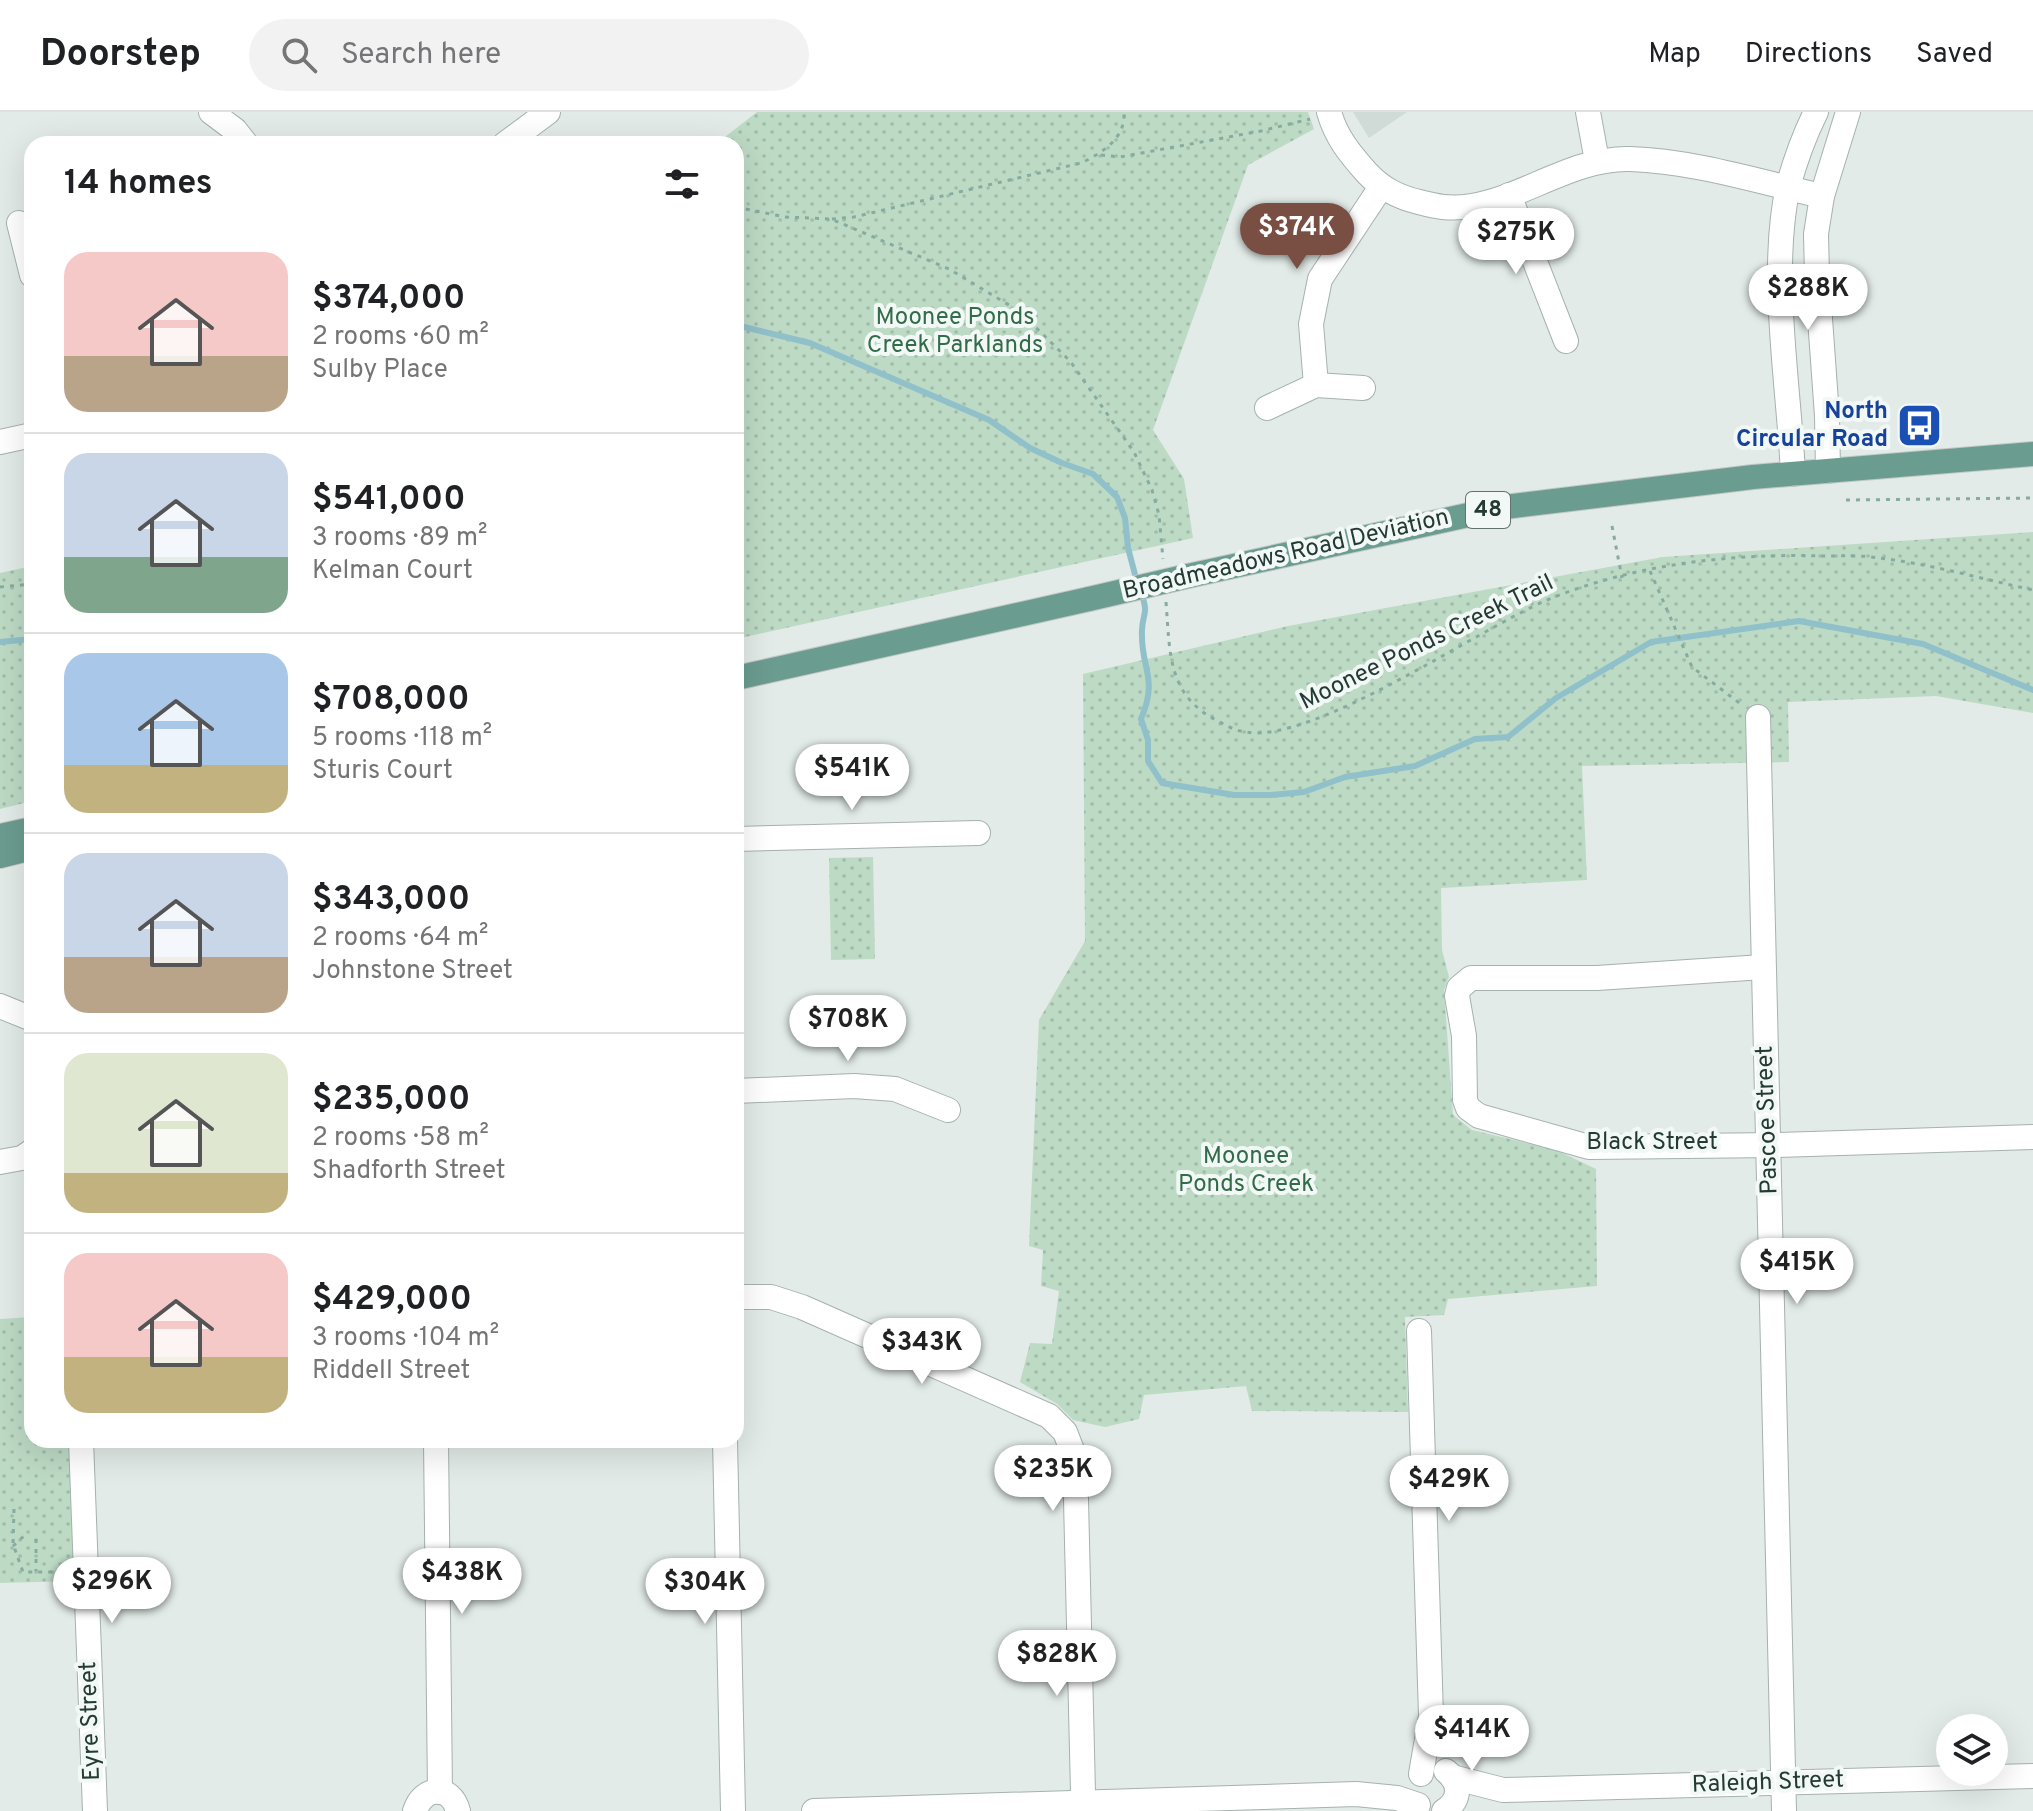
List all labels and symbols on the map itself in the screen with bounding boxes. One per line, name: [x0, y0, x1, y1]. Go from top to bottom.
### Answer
pin: $374K: [1241, 203, 1353, 271]
pin: $275K: [1460, 208, 1572, 276]
pin: $288K: [1752, 264, 1864, 332]
park label: Moonee Ponds Creek Parklands: [867, 303, 1043, 361]
place label: North Circular Road: [1736, 397, 1888, 455]
bus stop icon: North Circular Road: [1895, 402, 1943, 450]
road number: 48: [1466, 492, 1510, 528]
street label: Broadmeadows Road Deviation: [1120, 503, 1452, 607]
street label: Moonee Ponds Creek Trail: [1295, 568, 1559, 718]
pin: $541K: [796, 744, 908, 812]
pin: $708K: [792, 995, 904, 1063]
street label: Pascoe Street: [1750, 1045, 1786, 1195]
street label: Black Street: [1586, 1128, 1718, 1158]
park label: Moonee Ponds Creek: [1178, 1142, 1314, 1200]
pin: $415K: [1741, 1238, 1853, 1306]
pin: $343K: [866, 1318, 978, 1386]
pin: $235K: [997, 1445, 1109, 1513]
pin: $429K: [1393, 1455, 1505, 1523]
pin: $438K: [406, 1548, 518, 1616]
pin: $296K: [56, 1557, 168, 1625]
pin: $304K: [649, 1558, 761, 1626]
pin: $828K: [1001, 1630, 1113, 1698]
street label: Eyre Street: [74, 1661, 108, 1781]
pin: $414K: [1416, 1705, 1528, 1773]
street label: Raleigh Street: [1691, 1765, 1845, 1801]

